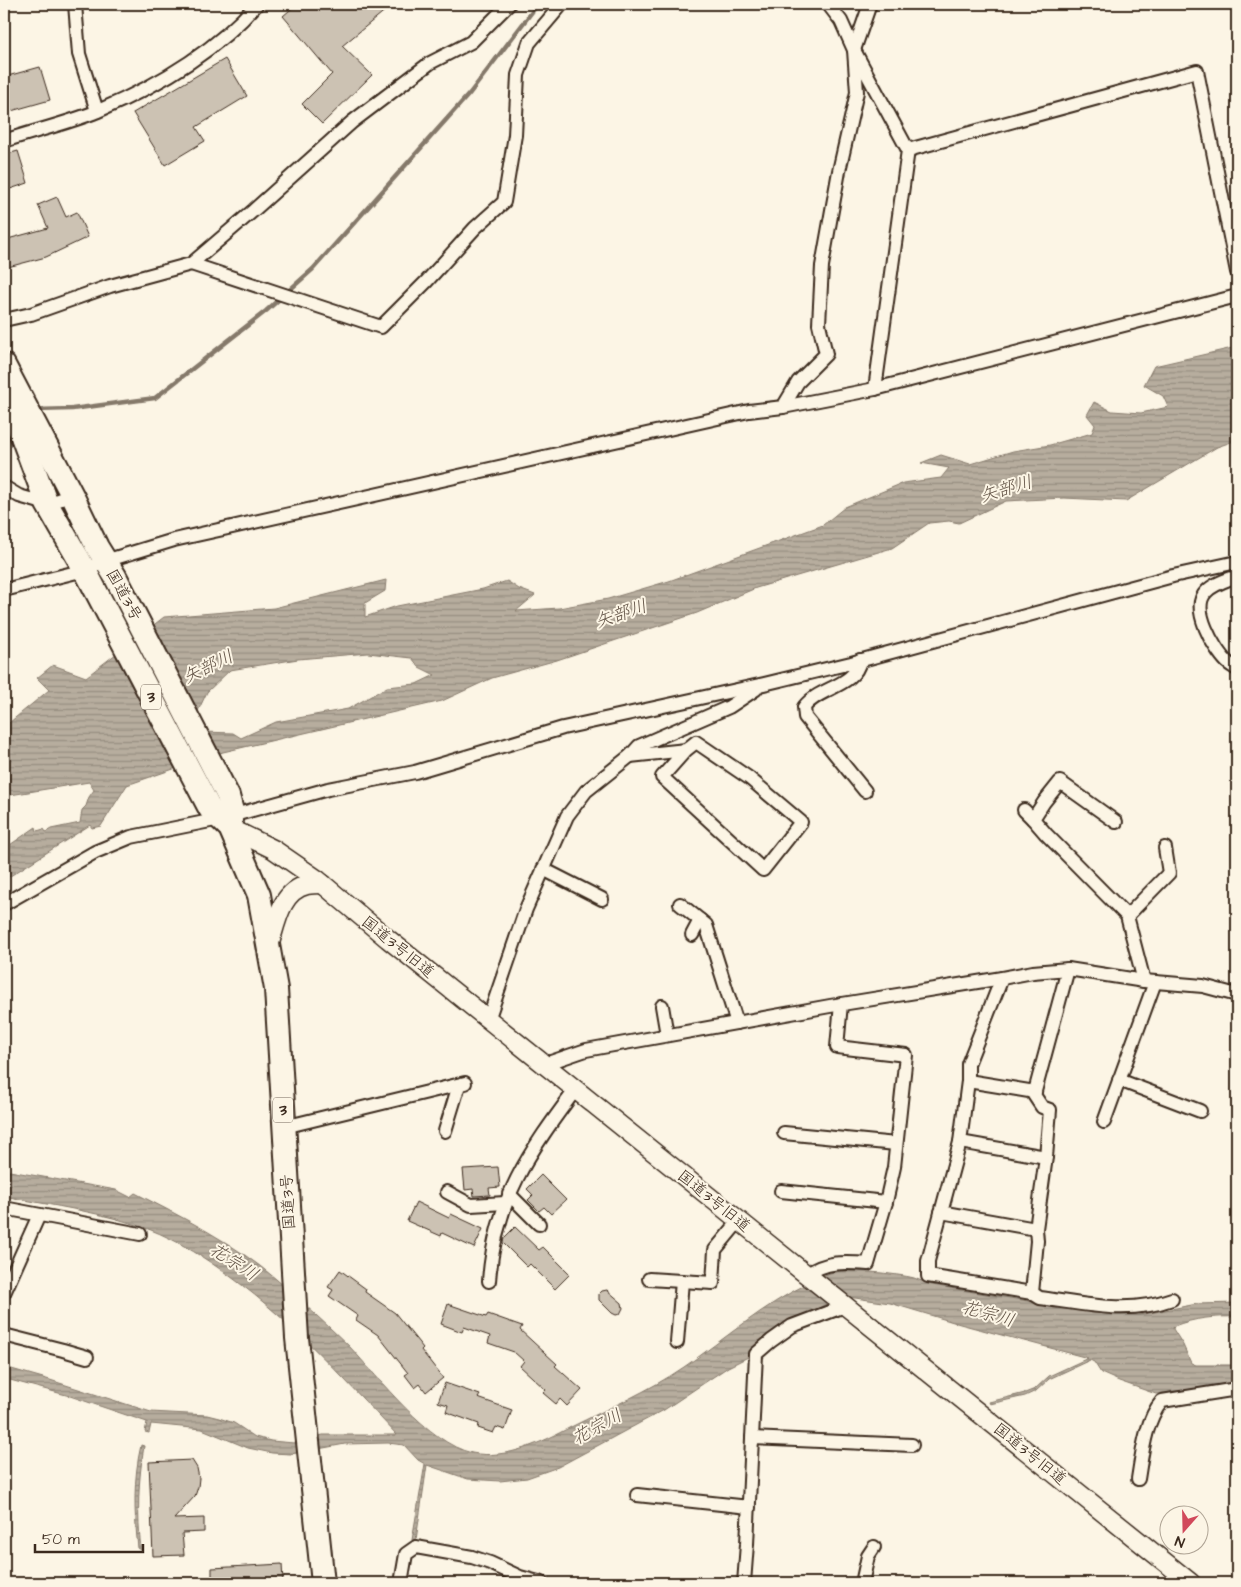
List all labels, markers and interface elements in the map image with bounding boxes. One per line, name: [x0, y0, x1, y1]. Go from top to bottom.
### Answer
water label: 矢部川: [977, 469, 1035, 509]
street label: 国道3号: [101, 565, 147, 625]
water label: 矢部川: [591, 593, 651, 635]
water label: 矢部川: [178, 644, 238, 690]
road number: 3: [141, 684, 161, 710]
street label: 国道3号旧道: [357, 911, 439, 983]
road number: 3: [273, 1098, 293, 1122]
street label: 国道3号旧道: [673, 1165, 755, 1237]
street label: 国道3号: [276, 1173, 300, 1231]
water label: 花宗川: [205, 1237, 263, 1287]
water label: 花宗川: [959, 1295, 1017, 1333]
water label: 花宗川: [567, 1403, 627, 1451]
street label: 国道3号旧道: [989, 1418, 1071, 1490]
north arrow: [1158, 1504, 1208, 1554]
scale bar: [35, 1522, 142, 1554]
text: 50 m: [42, 1529, 80, 1550]
text: N: [1172, 1530, 1187, 1552]

